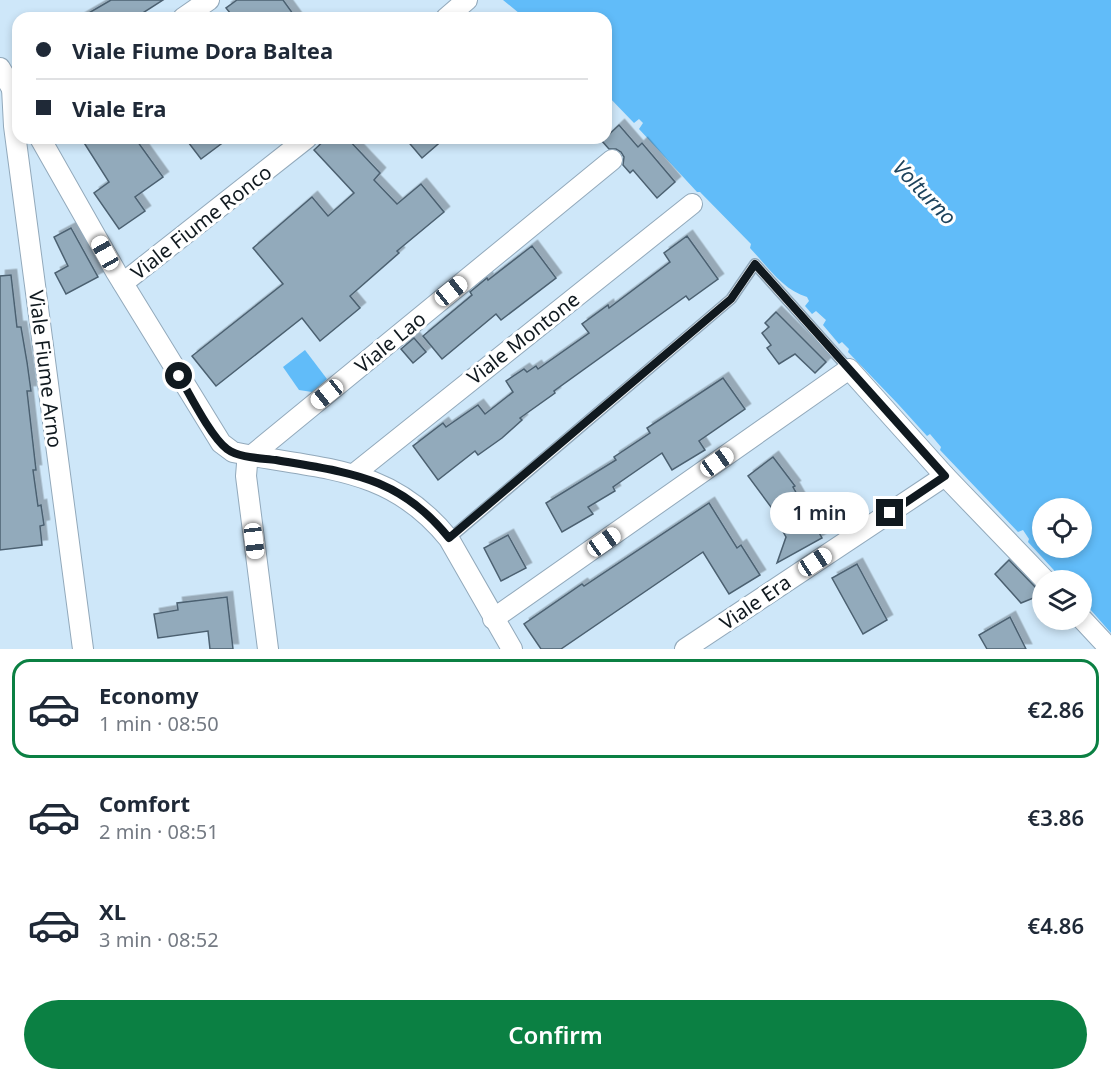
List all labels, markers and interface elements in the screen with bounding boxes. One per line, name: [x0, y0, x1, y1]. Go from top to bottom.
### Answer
text: Viale Fiume Dora Baltea: [72, 35, 333, 65]
text: Viale Era: [72, 93, 166, 123]
water label: Volturno: [887, 154, 963, 230]
street label: Viale Fiume Ronco: [125, 159, 277, 285]
car: [88, 233, 122, 273]
car: [431, 273, 471, 309]
street label: Viale Montone: [461, 286, 585, 390]
street label: Viale Fiume Arno: [23, 289, 69, 449]
street label: Viale Lao: [349, 305, 431, 379]
route start: [165, 362, 192, 389]
car: [307, 376, 347, 412]
car: [697, 444, 737, 480]
callout: 1 min: [770, 492, 869, 534]
map controls: [1032, 498, 1092, 630]
button: locate: [1032, 498, 1092, 558]
text: 1 min: [792, 499, 847, 526]
route end: [876, 499, 903, 526]
car: [243, 522, 265, 560]
car: [584, 524, 624, 560]
car: [795, 545, 835, 579]
street label: Viale Era: [714, 568, 796, 636]
button: layers: [1032, 570, 1092, 630]
text: Economy: [99, 680, 198, 710]
icon: car: [27, 682, 81, 736]
text: €2.86: [1028, 694, 1084, 724]
text: 1 min · 08:50: [99, 710, 219, 737]
text: Comfort: [99, 788, 190, 818]
icon: car: [27, 790, 81, 844]
text: €3.86: [1028, 802, 1084, 832]
text: 2 min · 08:51: [99, 818, 219, 845]
text: XL: [99, 896, 126, 926]
icon: car: [27, 898, 81, 952]
text: €4.86: [1028, 910, 1084, 940]
text: 3 min · 08:52: [99, 926, 219, 953]
button: Confirm: [24, 1000, 1087, 1069]

